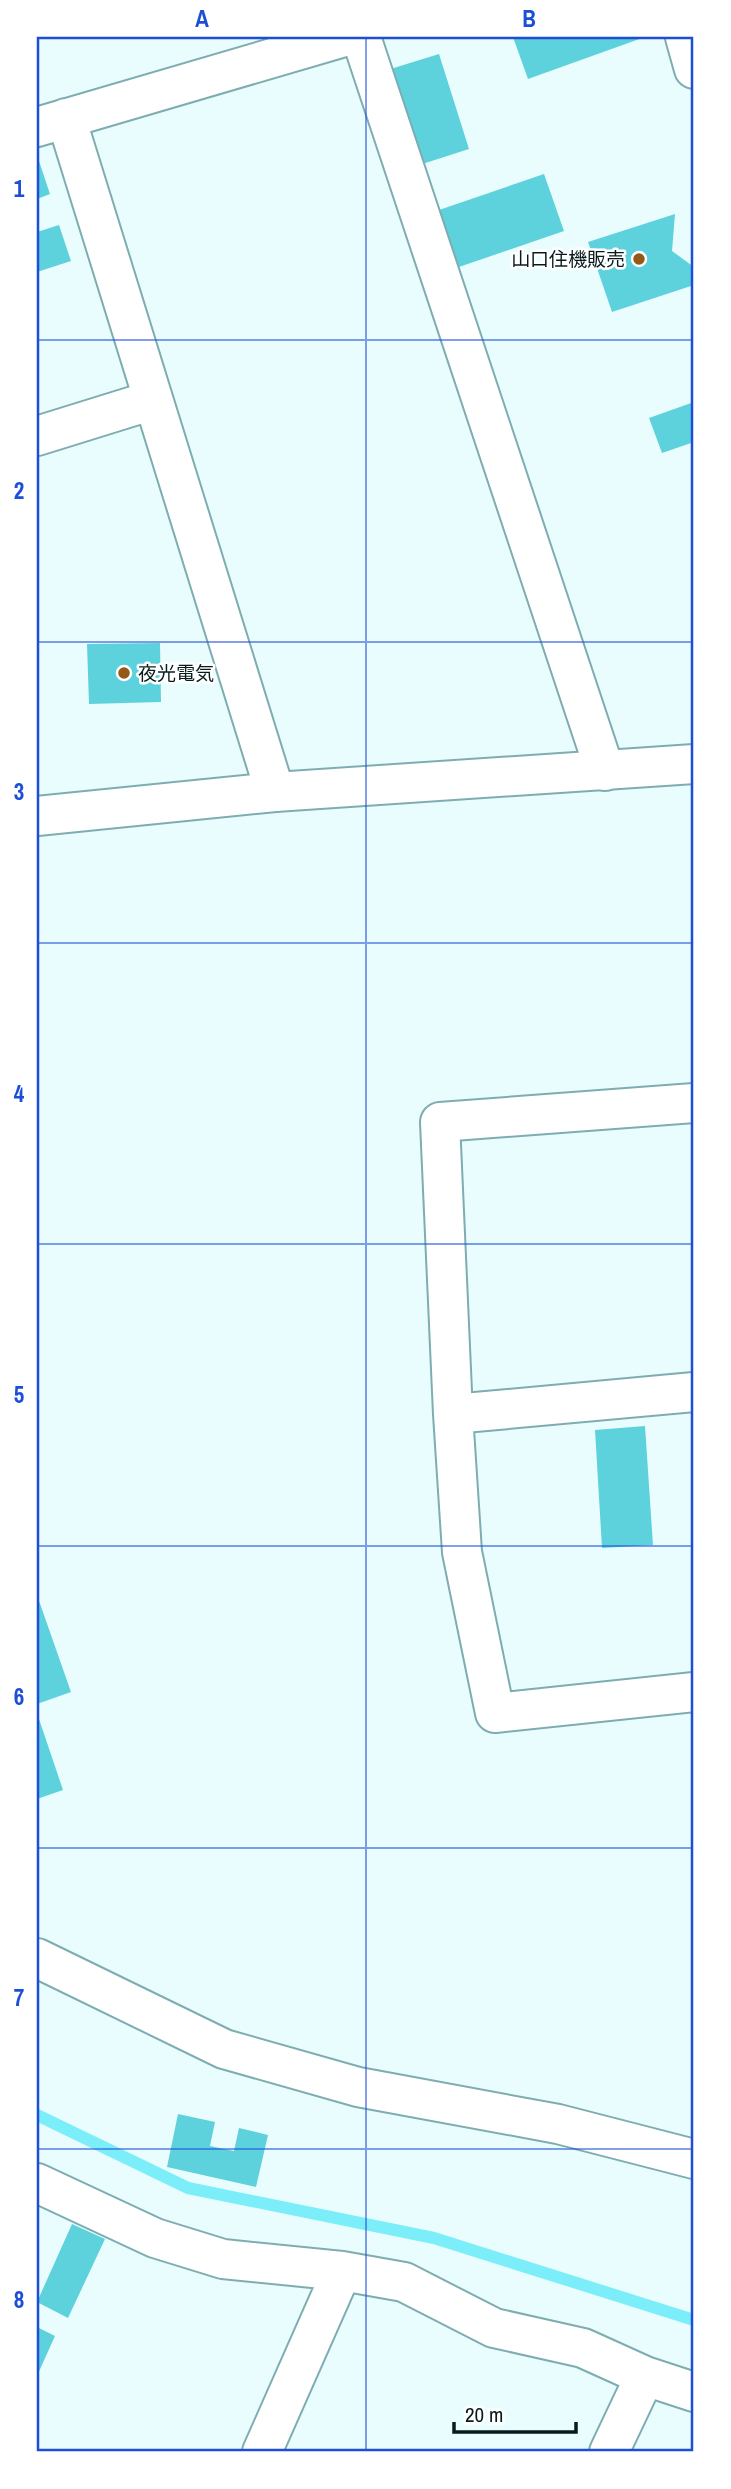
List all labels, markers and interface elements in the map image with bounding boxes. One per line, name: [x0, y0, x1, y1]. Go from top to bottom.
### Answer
text: A: [195, 3, 209, 34]
text: B: [522, 3, 536, 34]
text: 1: [14, 173, 25, 204]
place label: 山口住機販売: [511, 246, 625, 272]
marker: 山口住機販売: [631, 251, 647, 267]
text: 2: [14, 475, 24, 506]
place label: 夜光電気: [138, 660, 214, 686]
marker: 夜光電気: [116, 665, 132, 681]
text: 3: [14, 776, 24, 807]
text: 4: [14, 1078, 25, 1109]
text: 5: [14, 1379, 24, 1410]
text: 6: [14, 1681, 24, 1712]
text: 7: [14, 1982, 24, 2013]
text: 8: [14, 2284, 24, 2315]
scale bar: [454, 2391, 577, 2435]
text: 20 m: [465, 2400, 503, 2429]

